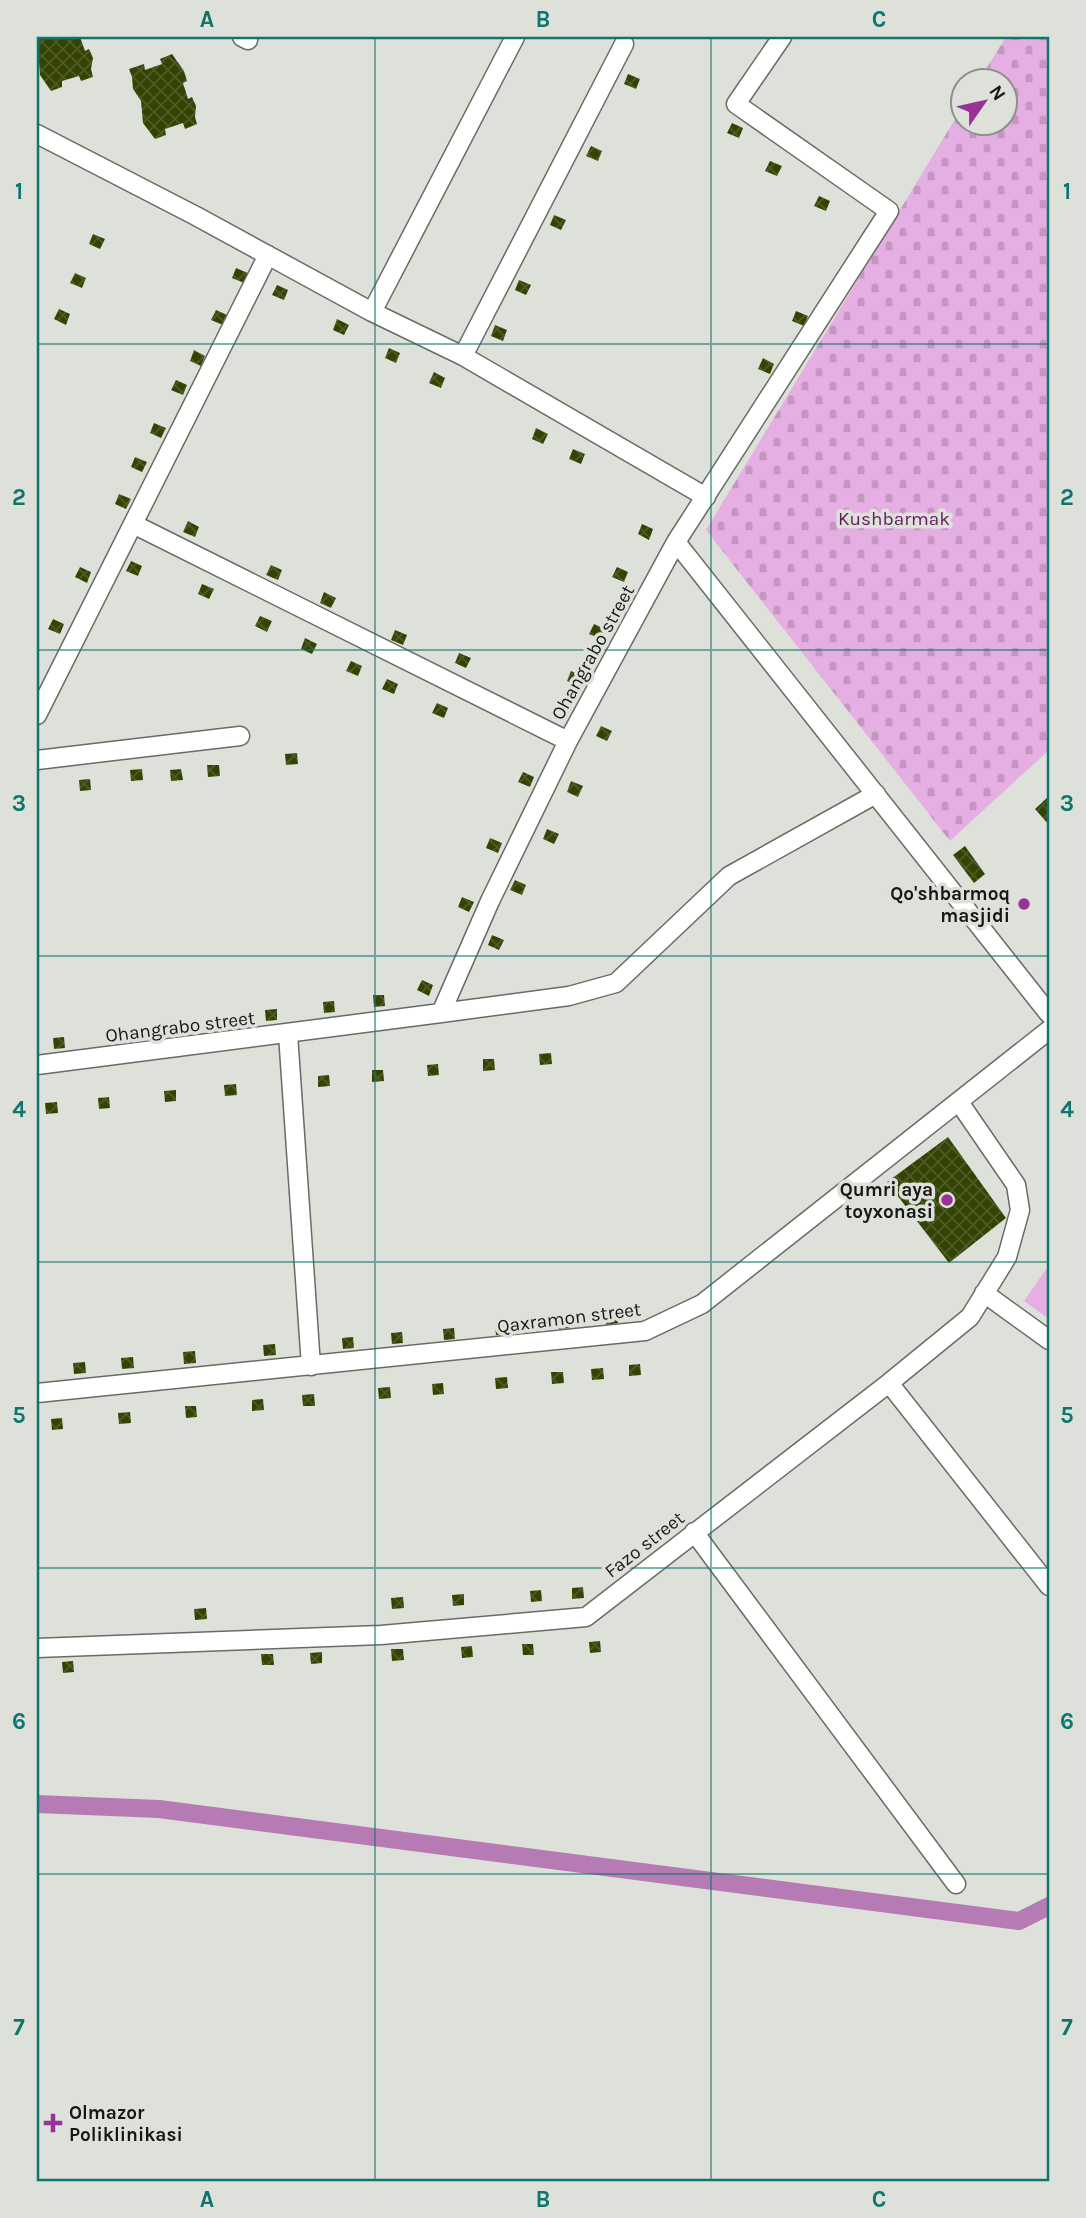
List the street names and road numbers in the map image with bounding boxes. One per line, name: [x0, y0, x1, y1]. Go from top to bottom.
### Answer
street label: Ohangrabo street: [547, 581, 639, 724]
street label: Ohangrabo street: [104, 1007, 256, 1047]
street label: Qaxramon street: [496, 1298, 642, 1338]
street label: Fazo street: [601, 1507, 689, 1583]

